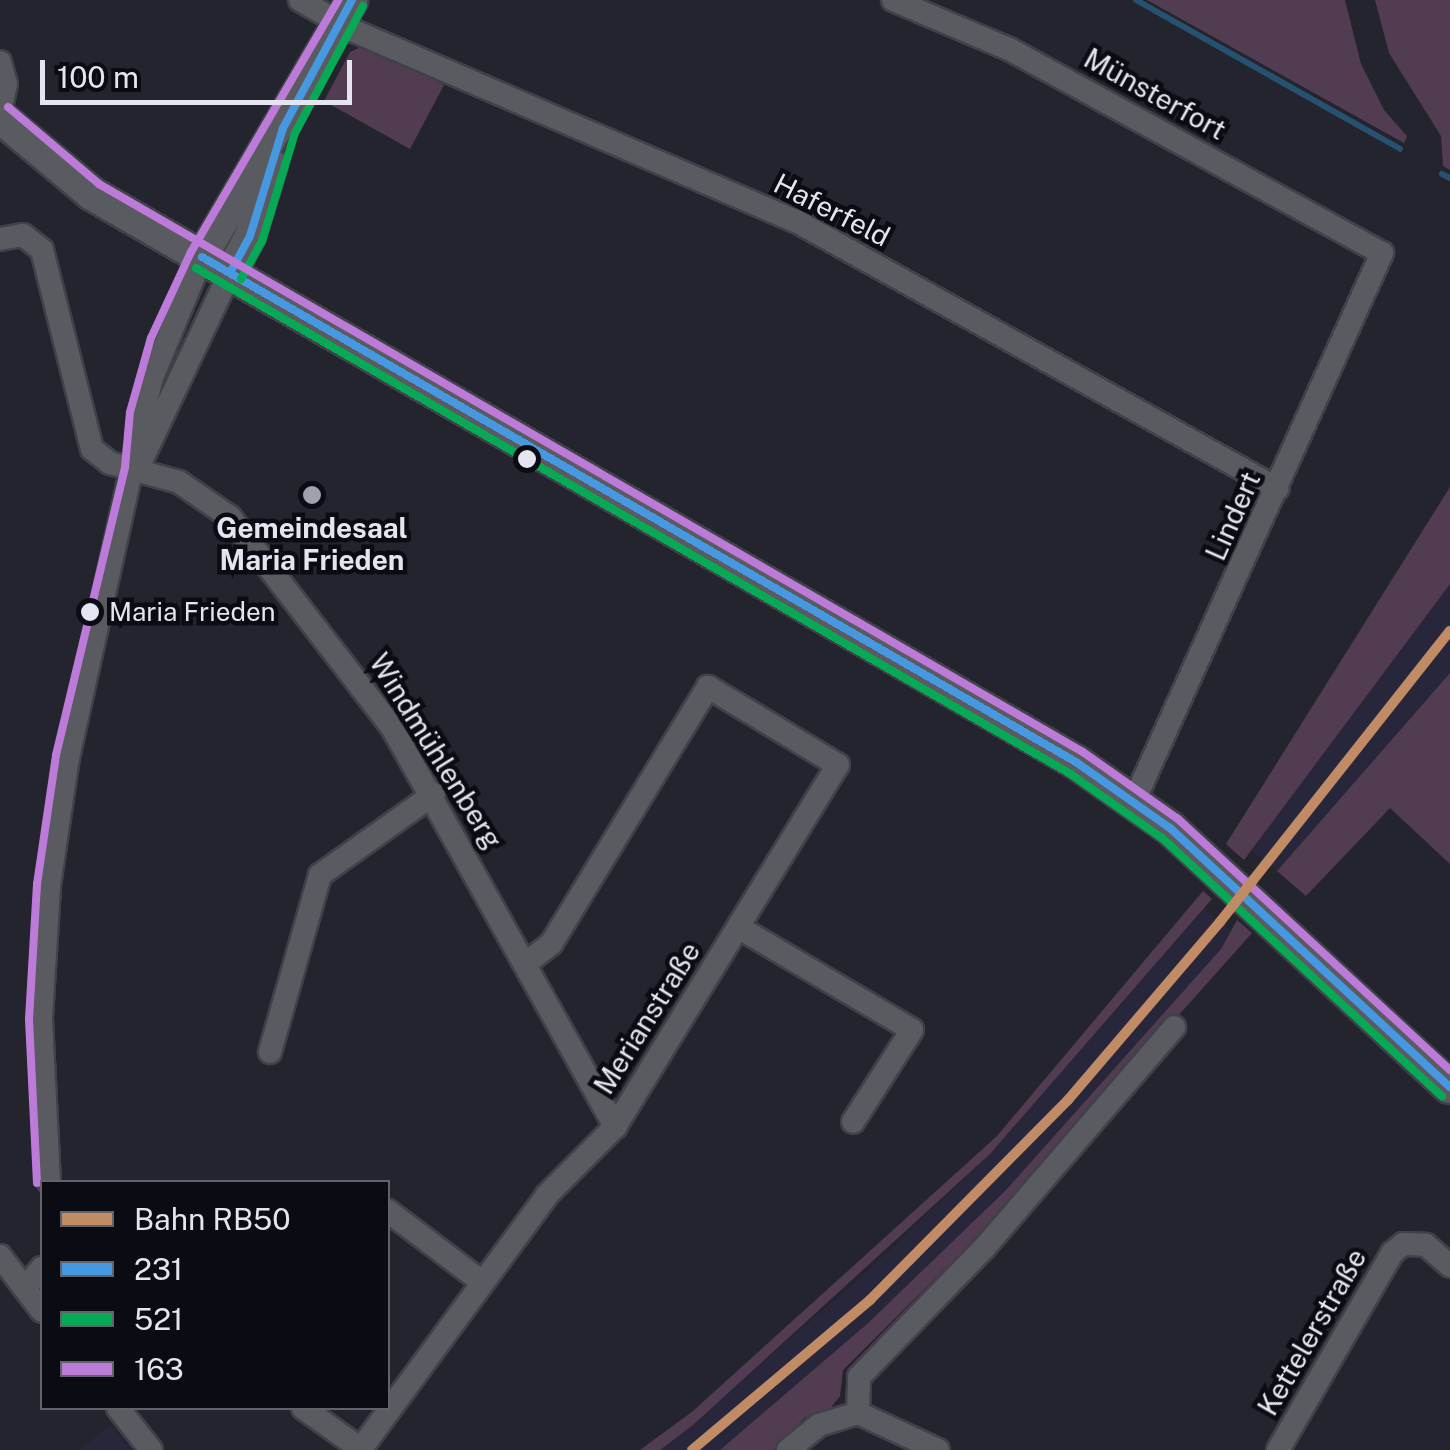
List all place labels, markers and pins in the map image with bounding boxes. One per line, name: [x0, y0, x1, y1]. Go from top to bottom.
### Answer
unlabelled marker: [517, 449, 537, 469]
marker: Gemeindesaal Maria Frieden: [301, 484, 323, 506]
place label: Gemeindesaal Maria Frieden: [216, 511, 408, 577]
place label: Maria Frieden: [109, 596, 276, 628]
marker: Maria Frieden: [80, 602, 100, 622]

